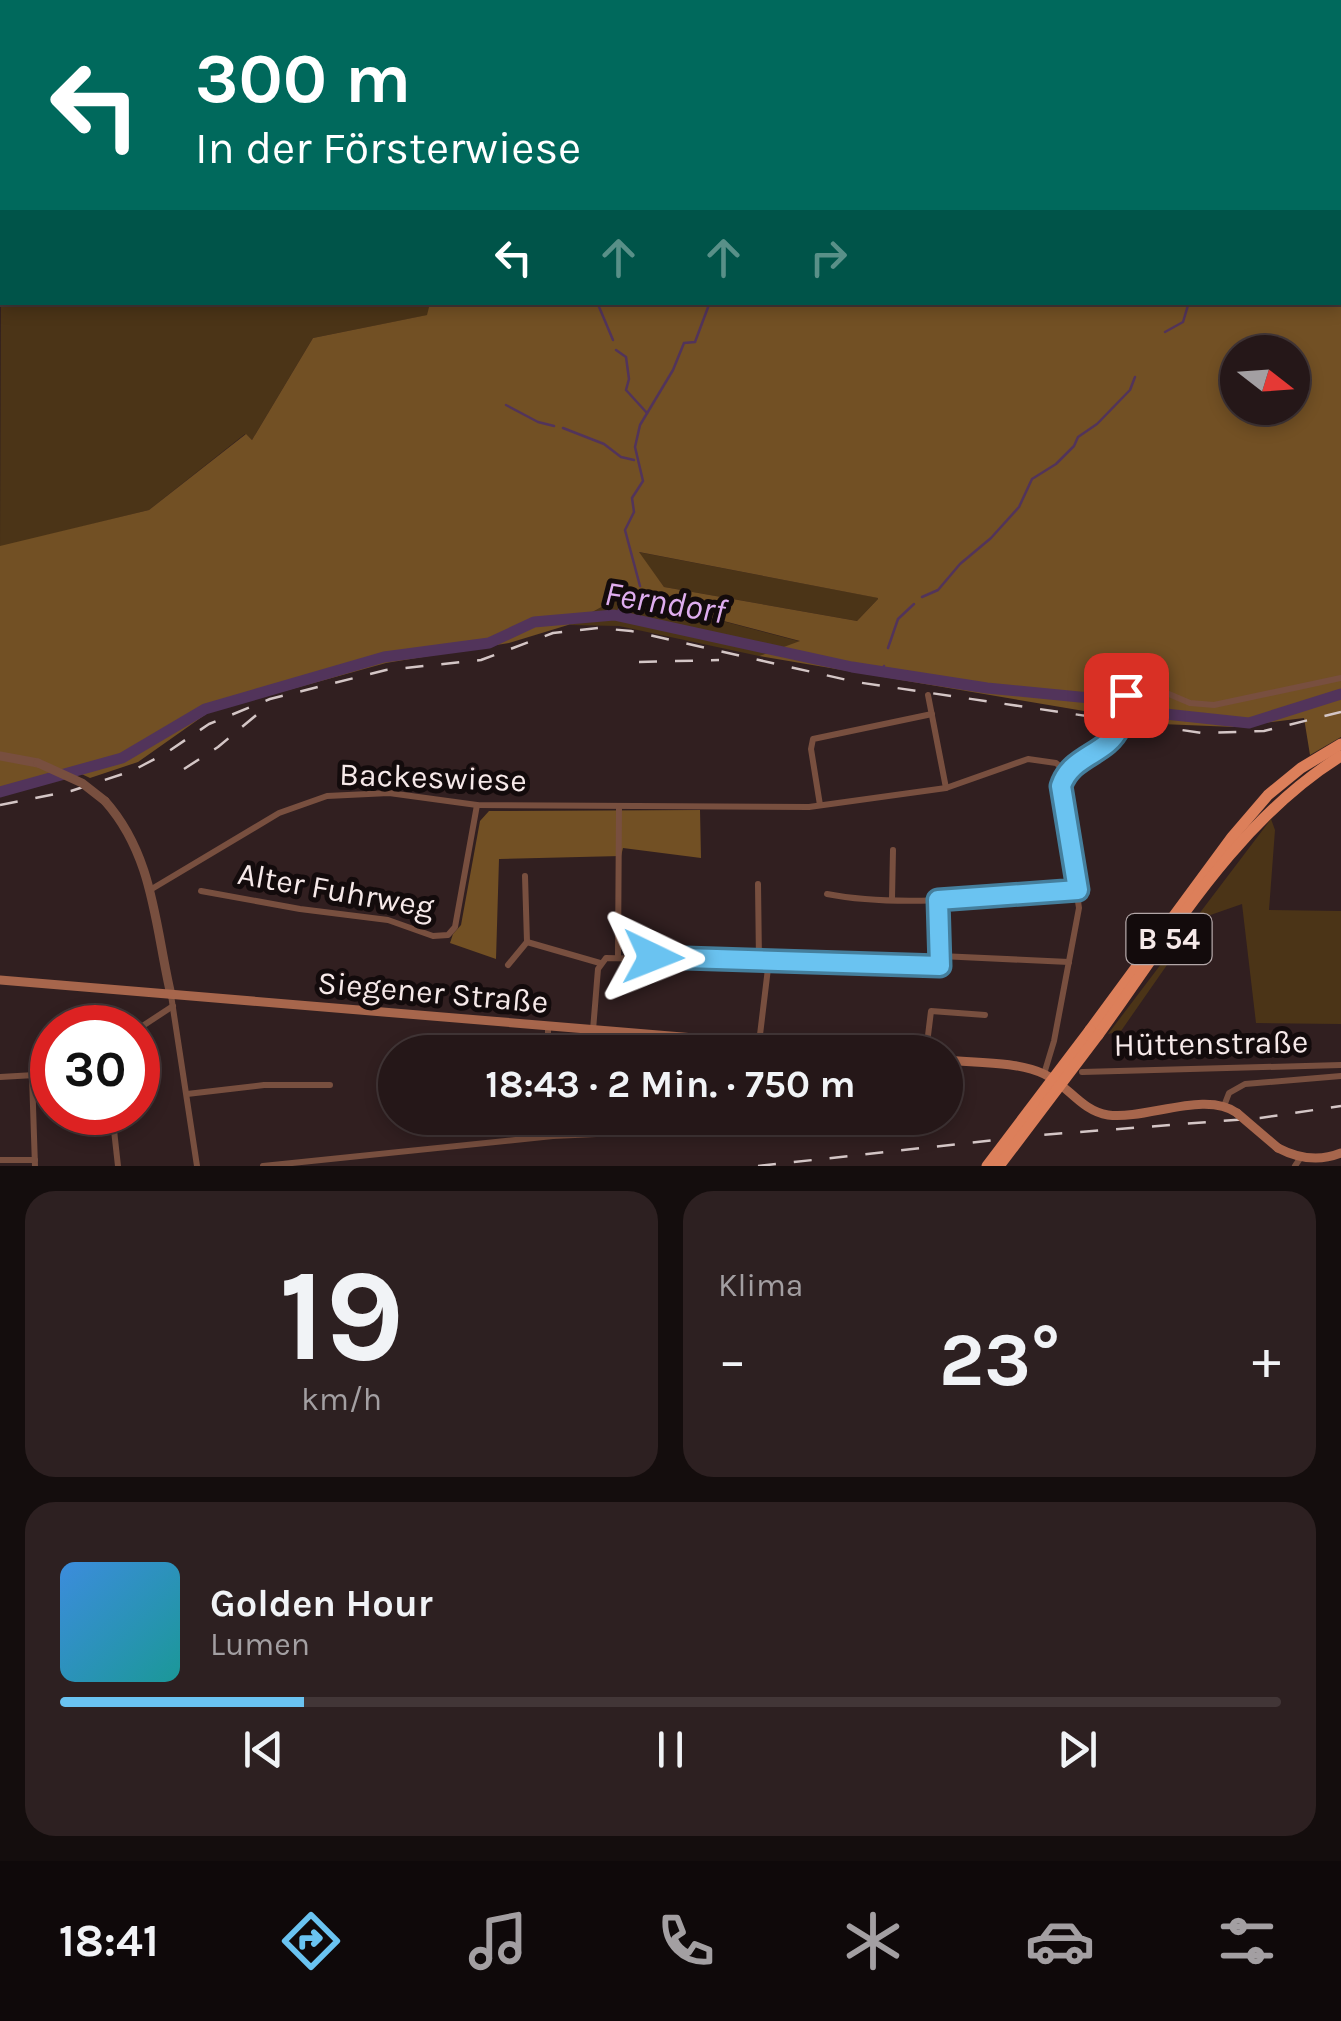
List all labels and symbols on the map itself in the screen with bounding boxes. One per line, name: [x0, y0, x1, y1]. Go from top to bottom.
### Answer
north arrow: [1220, 335, 1310, 425]
water label: Ferndorf: [602, 573, 731, 633]
pin: [1084, 653, 1169, 738]
street label: Backeswiese: [339, 756, 527, 799]
street label: Alter Fuhrweg: [235, 855, 437, 926]
position arrow: [601, 905, 705, 1009]
road number: B 54: [1126, 914, 1212, 964]
street label: Siegener Straße: [316, 964, 550, 1021]
speed limit sign: 30: [30, 1005, 160, 1135]
street label: Hüttenstraße: [1113, 1023, 1309, 1064]

